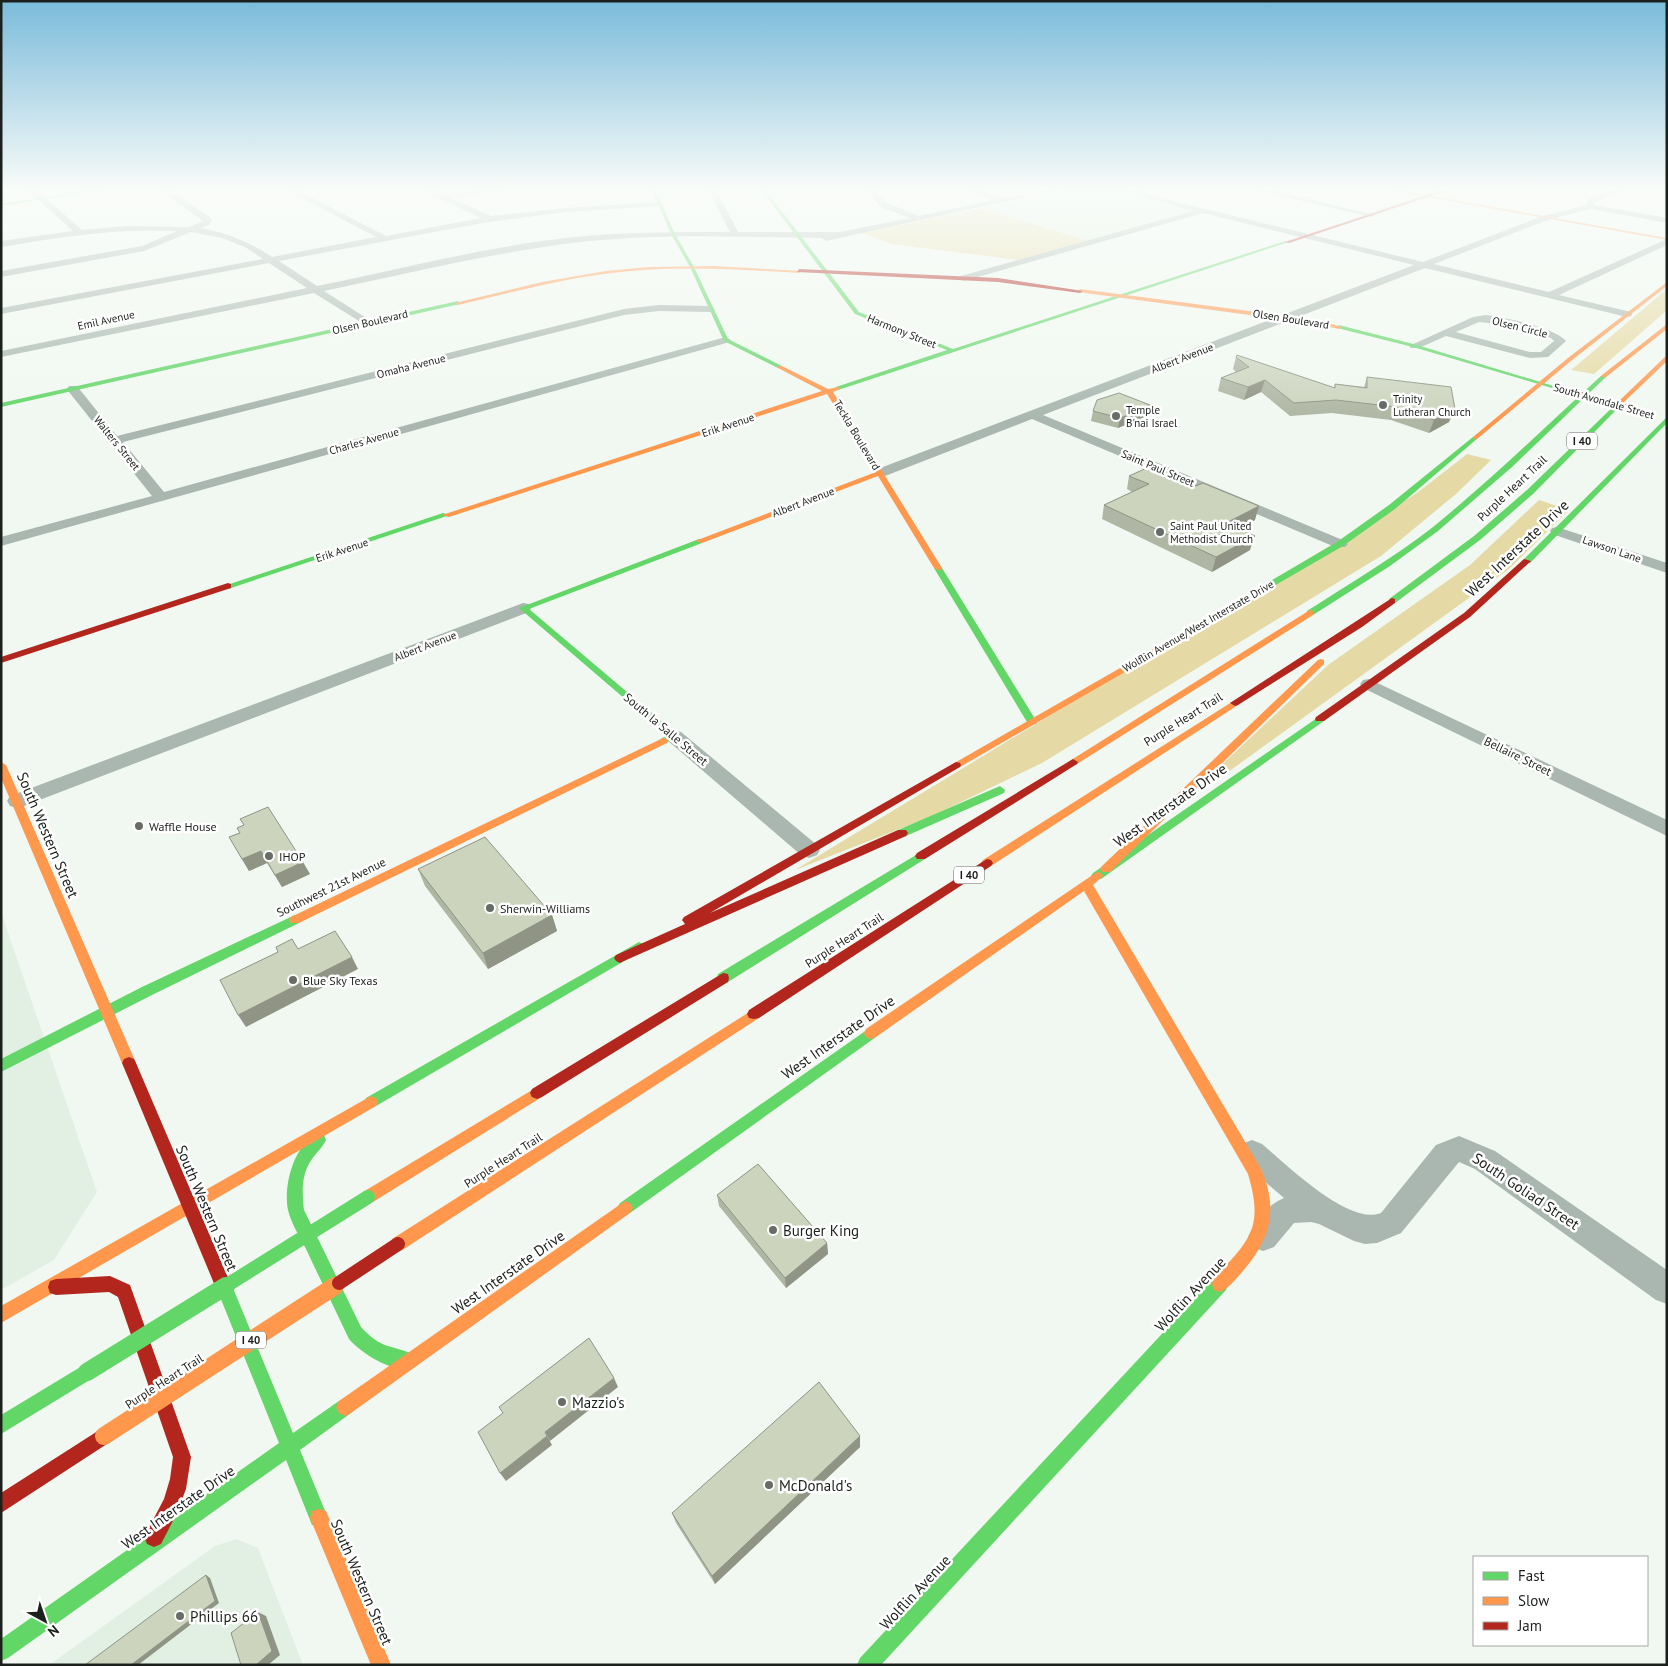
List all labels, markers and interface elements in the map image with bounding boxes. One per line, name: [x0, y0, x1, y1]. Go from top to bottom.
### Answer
street label: Olsen Boulevard: [331, 306, 409, 337]
street label: Olsen Boulevard: [1252, 306, 1330, 332]
street label: Emil Avenue: [76, 307, 136, 333]
street label: Harmony Street: [865, 311, 939, 351]
street label: Olsen Circle: [1491, 313, 1550, 341]
street label: Albert Avenue: [1149, 340, 1216, 376]
street label: Omaha Avenue: [375, 351, 447, 381]
street label: South Avondale Street: [1552, 380, 1656, 422]
place label: Trinity Lutheran Church: [1393, 392, 1471, 419]
street label: Teckla Boulevard: [831, 397, 883, 473]
marker: Trinity Lutheran Church: [1377, 399, 1389, 411]
place label: Temple B'nai Israel: [1126, 403, 1178, 430]
street label: Erik Avenue: [700, 410, 756, 440]
marker: Temple B'nai Israel: [1110, 410, 1122, 422]
street label: Walters Street: [91, 413, 143, 473]
street label: Charles Avenue: [328, 424, 401, 458]
road number: I 40: [1567, 432, 1597, 450]
street label: Saint Paul Street: [1119, 446, 1197, 490]
street label: Purple Heart Trail: [1474, 452, 1550, 524]
street label: Albert Avenue: [770, 484, 837, 520]
street label: West Interstate Drive: [1462, 495, 1572, 601]
place label: Saint Paul United Methodist Church: [1170, 519, 1253, 546]
marker: Saint Paul United Methodist Church: [1154, 526, 1166, 538]
street label: Lawson Lane: [1581, 532, 1644, 566]
street label: Erik Avenue: [314, 535, 370, 565]
street label: Wolflin Avenue/West Interstate Drive: [1120, 577, 1276, 675]
street label: Albert Avenue: [392, 628, 459, 664]
street label: South la Salle Street: [621, 689, 711, 769]
street label: Purple Heart Trail: [1141, 689, 1225, 749]
street label: Bellaire Street: [1482, 733, 1554, 779]
street label: West Interstate Drive: [1110, 759, 1230, 851]
street label: South Western Street: [13, 769, 83, 901]
place label: Waffle House: [149, 819, 217, 834]
marker: Waffle House: [133, 820, 145, 832]
place label: IHOP: [279, 849, 306, 864]
marker: IHOP: [263, 850, 275, 862]
street label: Southwest 21st Avenue: [274, 854, 388, 920]
road number: I 40: [954, 866, 984, 884]
place label: Sherwin-Williams: [500, 901, 590, 916]
marker: Sherwin-Williams: [484, 902, 496, 914]
street label: Purple Heart Trail: [802, 909, 886, 971]
place label: Blue Sky Texas: [303, 973, 377, 988]
marker: Blue Sky Texas: [287, 974, 299, 986]
street label: West Interstate Drive: [778, 991, 898, 1083]
street label: Purple Heart Trail: [461, 1129, 545, 1191]
street label: South Western Street: [172, 1142, 242, 1274]
street label: South Goliad Street: [1469, 1148, 1583, 1234]
place label: Burger King: [783, 1221, 859, 1240]
marker: Burger King: [767, 1224, 779, 1236]
street label: West Interstate Drive: [448, 1226, 568, 1318]
street label: Wolflin Avenue: [1150, 1253, 1230, 1335]
road number: I 40: [236, 1332, 266, 1348]
street label: Purple Heart Trail: [122, 1350, 206, 1412]
place label: Mazzio's: [572, 1393, 625, 1412]
marker: Mazzio's: [556, 1396, 568, 1408]
street label: West Interstate Drive: [118, 1461, 238, 1553]
place label: McDonald's: [779, 1476, 852, 1495]
marker: McDonald's: [763, 1479, 775, 1491]
street label: South Western Street: [327, 1516, 397, 1648]
street label: Wolflin Avenue: [875, 1551, 955, 1633]
legend: [1473, 1556, 1648, 1646]
text: Fast: [1518, 1566, 1545, 1585]
text: Slow: [1518, 1591, 1549, 1610]
north arrow: [20, 1596, 70, 1646]
place label: Phillips 66: [190, 1607, 258, 1626]
marker: Phillips 66: [174, 1610, 186, 1622]
text: Jam: [1517, 1616, 1542, 1635]
text: N: [44, 1621, 63, 1641]

